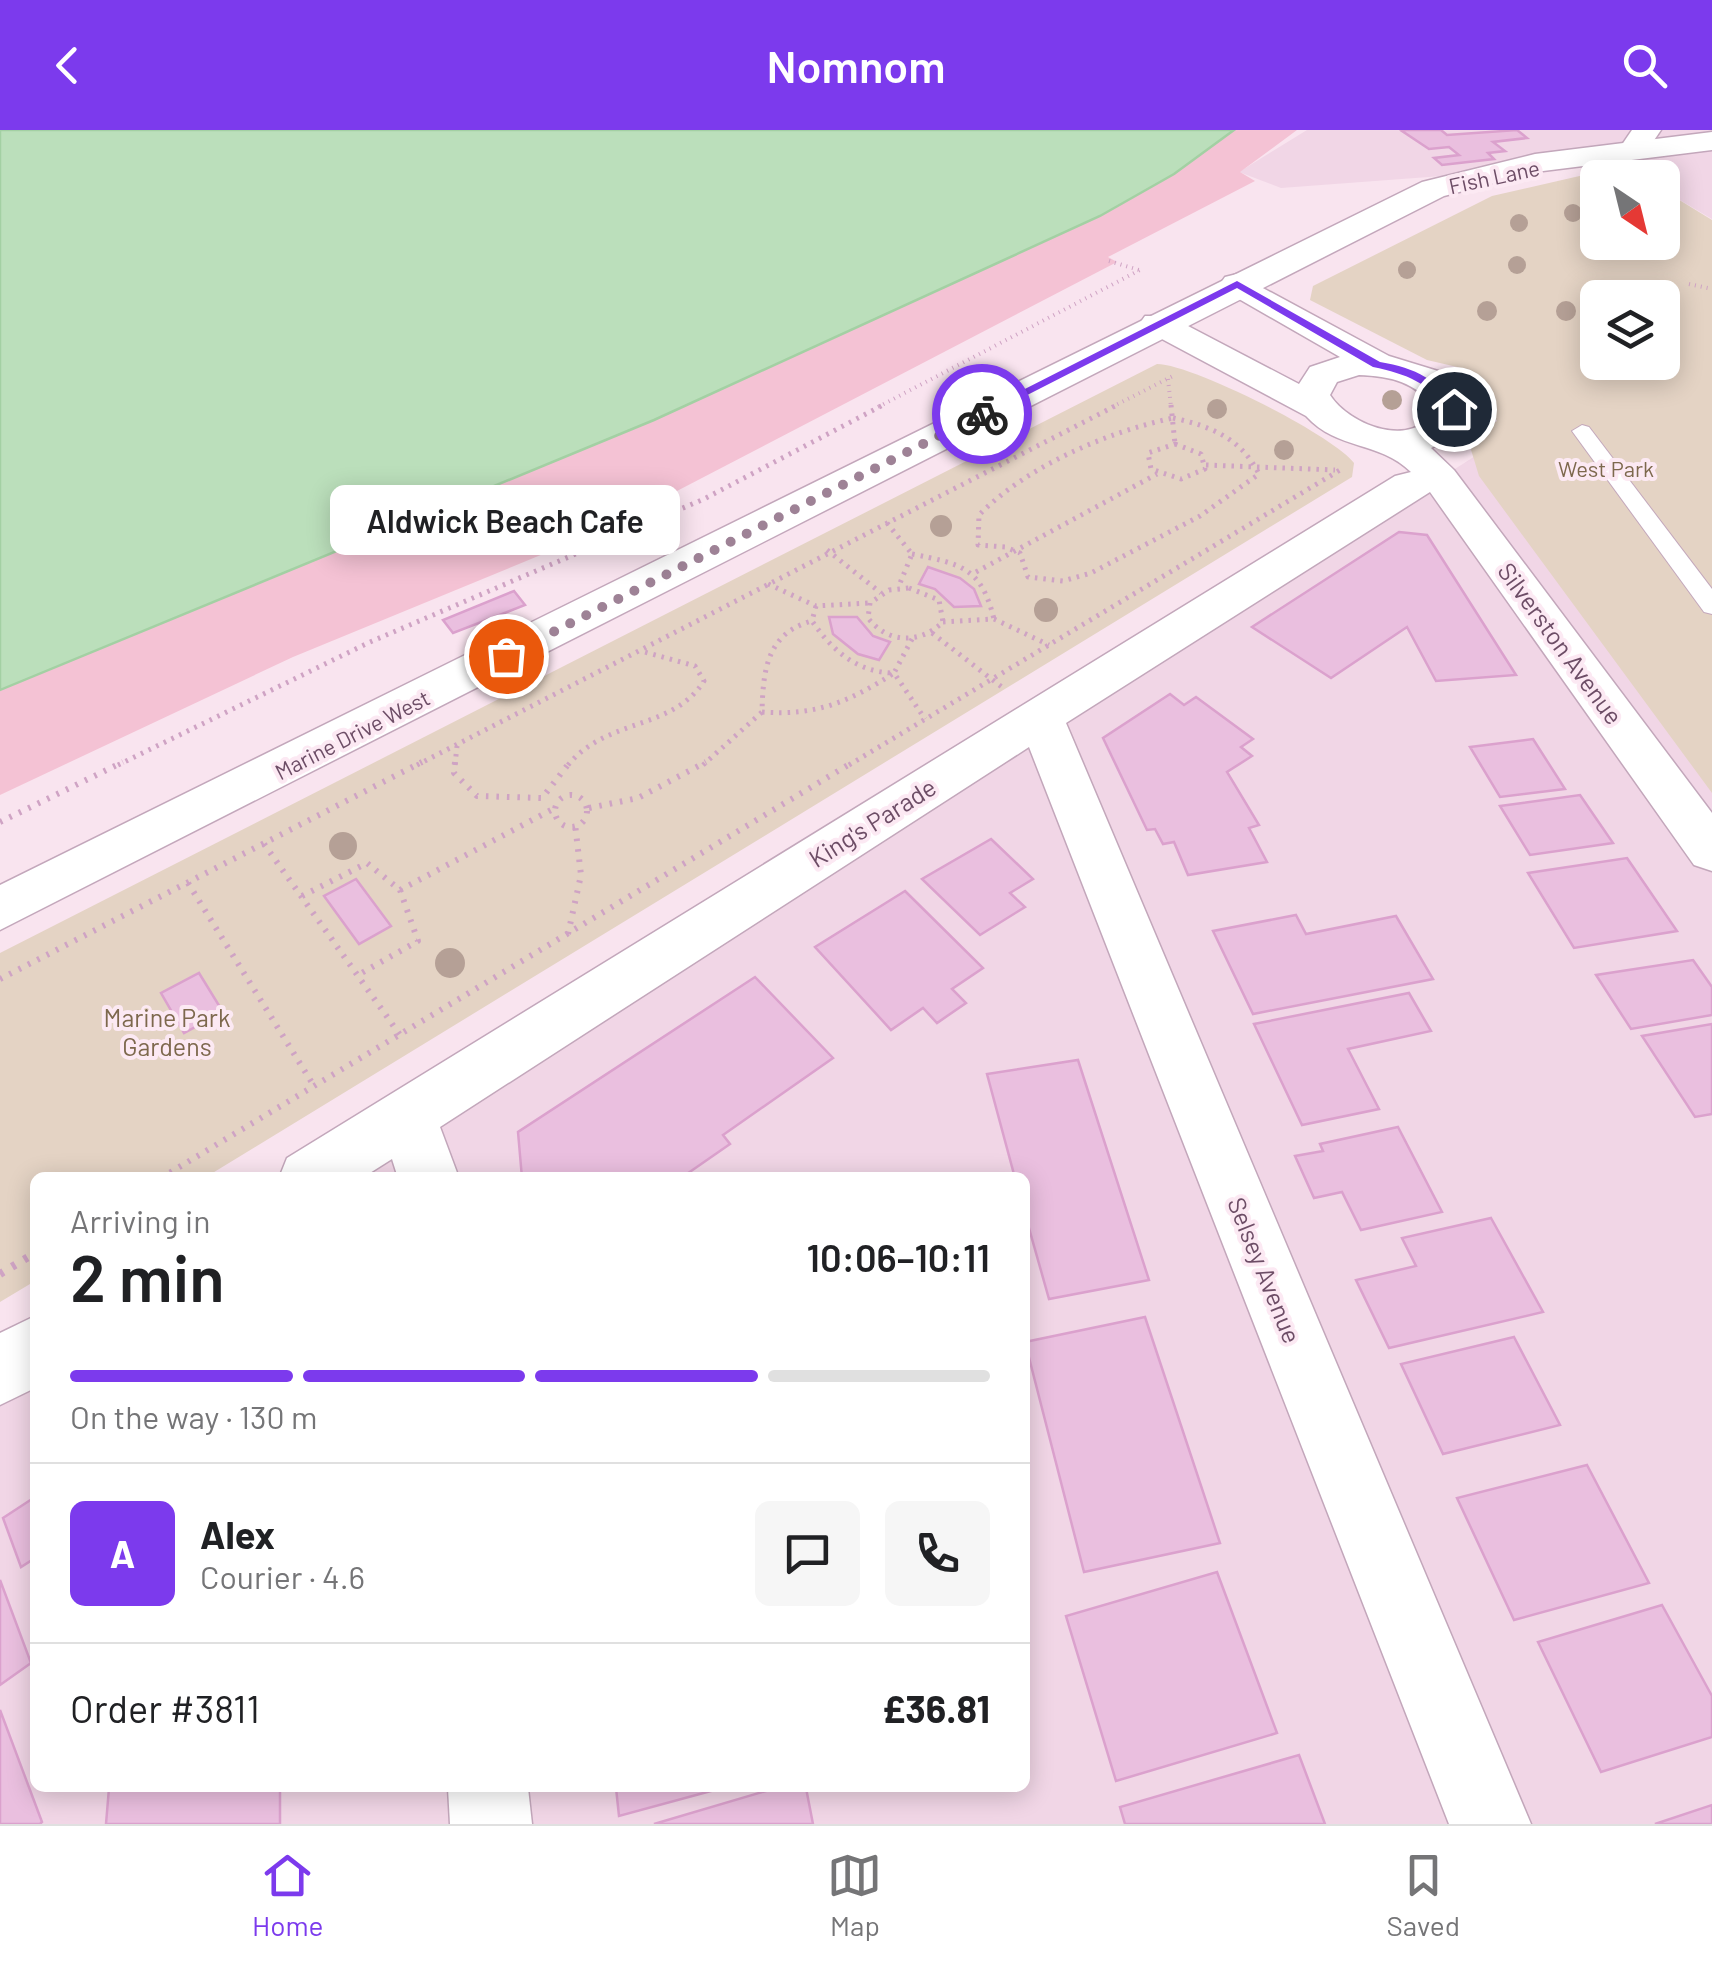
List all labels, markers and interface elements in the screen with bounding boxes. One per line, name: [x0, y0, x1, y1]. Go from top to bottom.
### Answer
icon: back: [40, 38, 95, 93]
text: Nomnom: [766, 38, 946, 92]
icon: search: [1617, 38, 1672, 93]
street label: Fish Lane: [1446, 154, 1542, 198]
north arrow: [1580, 160, 1680, 260]
map controls: [1580, 160, 1680, 380]
button: layers: [1580, 280, 1680, 380]
courier: [932, 364, 1032, 464]
pin: [1412, 367, 1497, 452]
icon: home: [1427, 382, 1482, 437]
icon: bike: [955, 387, 1010, 442]
park label: West Park: [1558, 455, 1654, 481]
callout: Aldwick Beach Cafe: [331, 486, 681, 556]
text: Aldwick Beach Cafe: [366, 501, 644, 539]
street label: Silverston Avenue: [1492, 556, 1630, 730]
pin: [464, 614, 549, 699]
icon: bag: [479, 629, 534, 684]
street label: Marine Drive West: [270, 684, 434, 784]
street label: King's Parade: [803, 771, 941, 873]
park label: Marine Park Gardens: [104, 1002, 230, 1061]
street label: Selsey Avenue: [1222, 1193, 1308, 1347]
text: Arriving in: [70, 1201, 210, 1239]
text: 10:06–10:11: [807, 1234, 990, 1280]
text: 2 min: [70, 1237, 225, 1315]
text: On the way · 130 m: [70, 1397, 317, 1435]
button: chat: [755, 1501, 860, 1606]
button: phone: [885, 1501, 990, 1606]
text: Alex: [200, 1511, 275, 1557]
text: A: [110, 1530, 135, 1576]
text: Courier · 4.6: [200, 1557, 365, 1595]
text: Order #3811: [70, 1685, 260, 1731]
text: £36.81: [882, 1685, 990, 1731]
tab: Home: [252, 1848, 323, 1942]
tab: Map: [827, 1848, 882, 1942]
tab: Saved: [1387, 1848, 1460, 1942]

